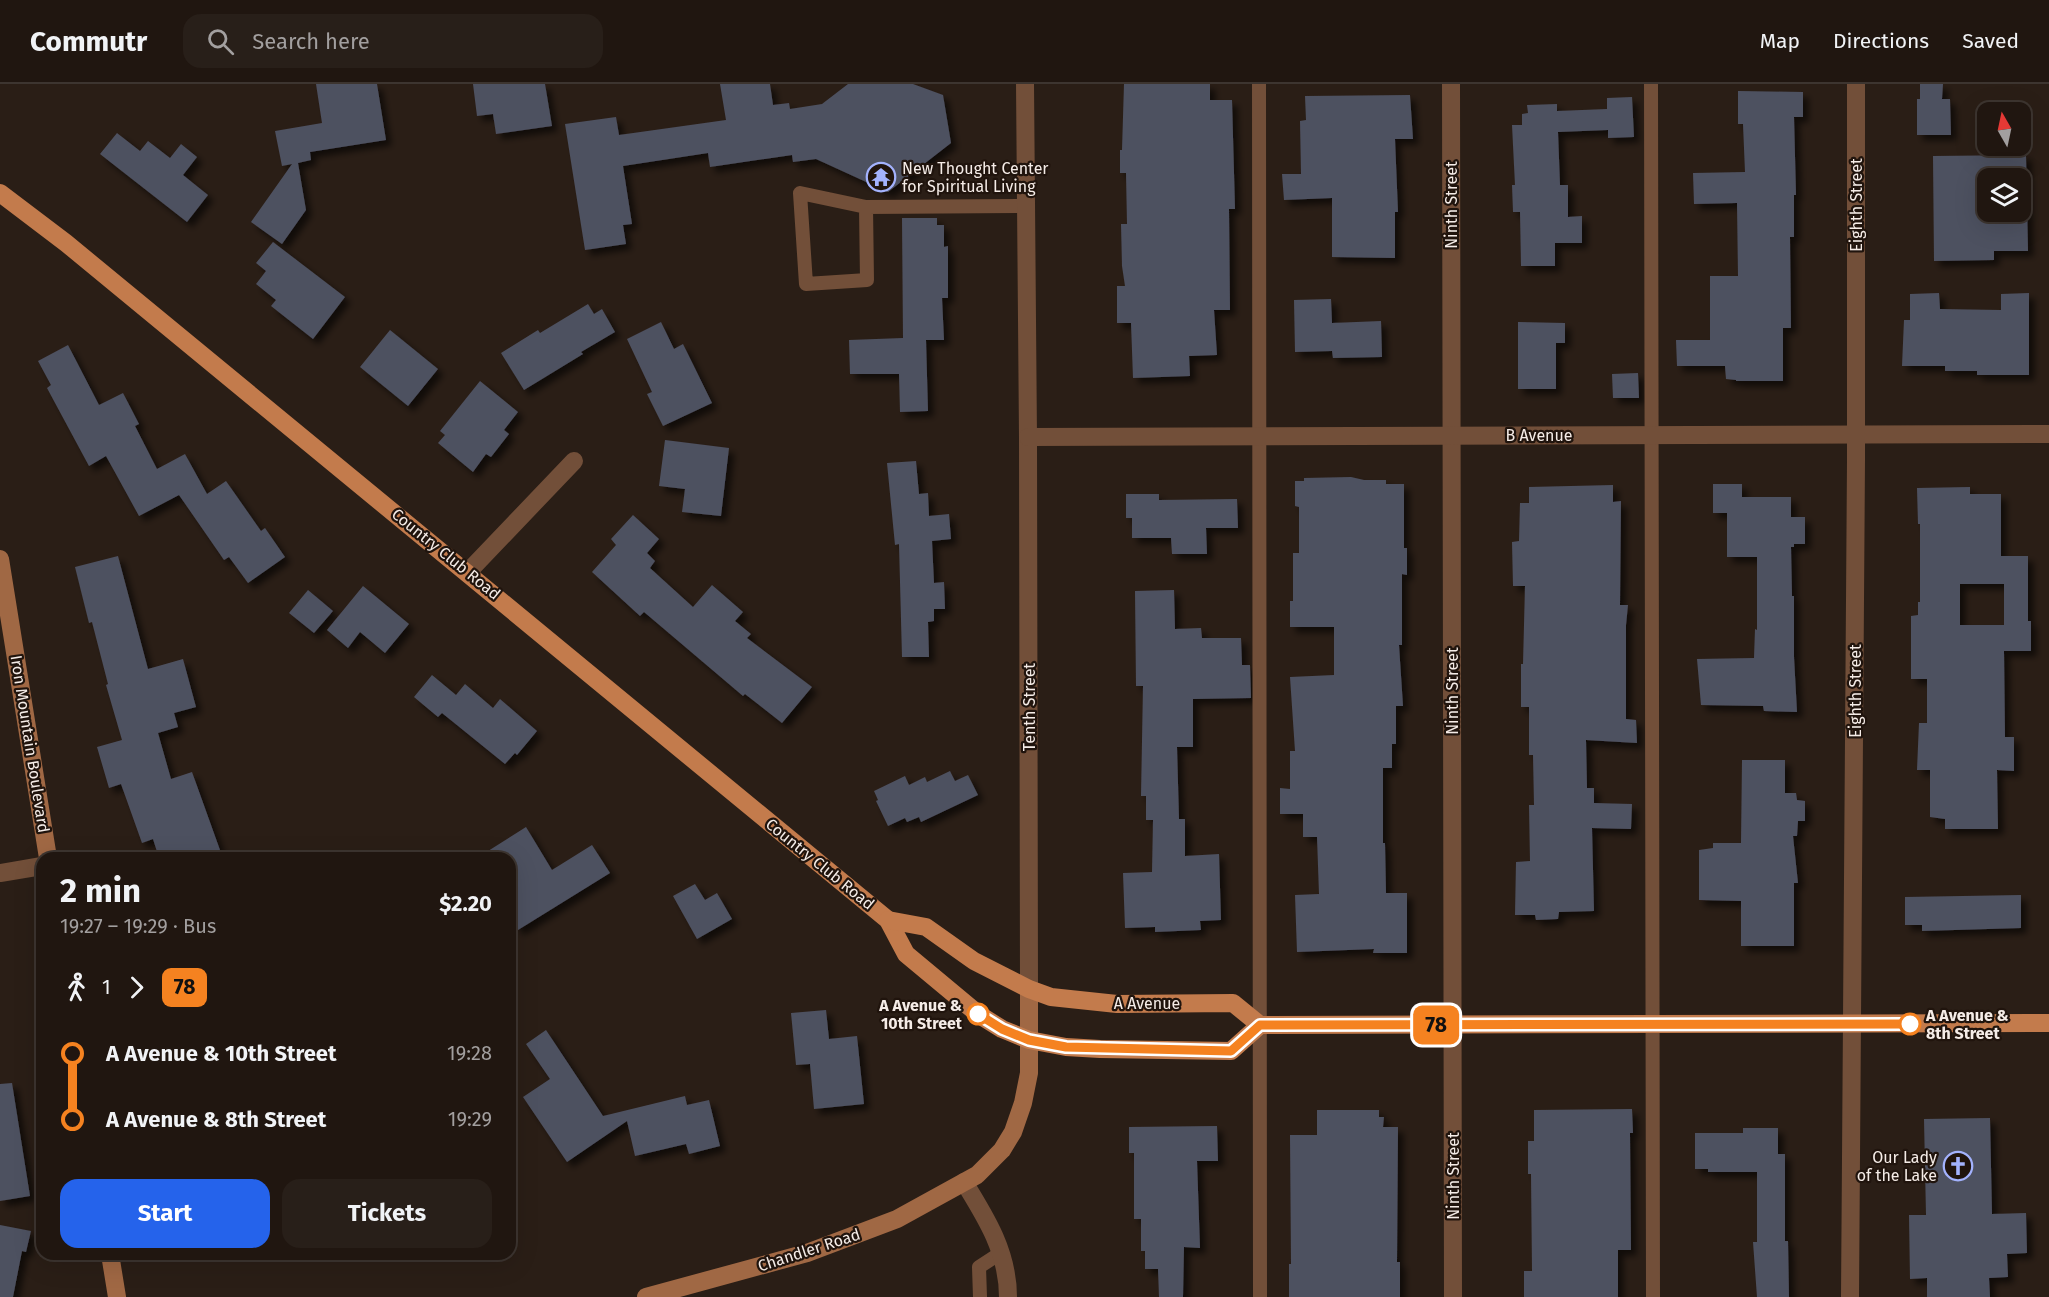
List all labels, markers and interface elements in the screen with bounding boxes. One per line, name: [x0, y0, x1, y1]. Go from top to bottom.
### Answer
search box: [183, 14, 603, 68]
text: Commutr: [30, 25, 147, 58]
icon: search: [204, 25, 237, 58]
text: Search here: [252, 28, 370, 55]
text: Map: [1760, 28, 1800, 54]
text: Directions: [1833, 28, 1929, 54]
text: Saved: [1962, 28, 2019, 54]
north arrow: [1977, 102, 2031, 156]
map controls: [1977, 102, 2031, 222]
street label: Eighth Street: [1847, 158, 1866, 252]
place label: New Thought Center for Spiritual Living: [902, 159, 1049, 196]
temple icon: New Thought Center for Spiritual Living: [865, 161, 897, 193]
street label: Ninth Street: [1442, 161, 1461, 249]
button: layers: [1977, 168, 2031, 222]
street label: B Avenue: [1505, 426, 1573, 445]
street label: Country Club Road: [388, 504, 504, 604]
street label: Eighth Street: [1846, 644, 1865, 738]
street label: Ninth Street: [1443, 647, 1462, 735]
street label: Iron Mountain Boulevard: [7, 654, 53, 834]
street label: Tenth Street: [1020, 663, 1039, 751]
street label: Country Club Road: [762, 814, 878, 914]
text: 2 min: [60, 871, 141, 911]
text: $2.20: [439, 890, 492, 917]
text: 19:27 – 19:29 · Bus: [60, 914, 216, 938]
icon: walk: [60, 971, 93, 1004]
icon: forward: [120, 971, 153, 1004]
text: 78: [174, 974, 195, 1000]
text: 1: [102, 975, 111, 999]
street label: A Avenue: [1114, 994, 1180, 1013]
place label: A Avenue & 10th Street: [878, 996, 963, 1033]
marker: A Avenue & 10th Street: [967, 1003, 989, 1025]
line badge: 78: [1409, 1006, 1463, 1044]
place label: A Avenue & 8th Street: [1925, 1006, 2009, 1043]
text: 78: [1425, 1012, 1447, 1038]
marker: A Avenue & 8th Street: [1899, 1013, 1921, 1035]
text: A Avenue & 10th Street: [106, 1040, 337, 1067]
text: 19:28: [447, 1041, 492, 1065]
text: A Avenue & 8th Street: [106, 1106, 326, 1133]
text: 19:29: [448, 1107, 492, 1131]
street label: Ninth Street: [1444, 1132, 1463, 1220]
place label: Our Lady of the Lake: [1857, 1148, 1937, 1185]
church icon: Our Lady of the Lake: [1942, 1150, 1974, 1182]
button: Start: [60, 1179, 270, 1248]
button: Tickets: [282, 1179, 492, 1248]
street label: Chandler Road: [755, 1225, 863, 1275]

